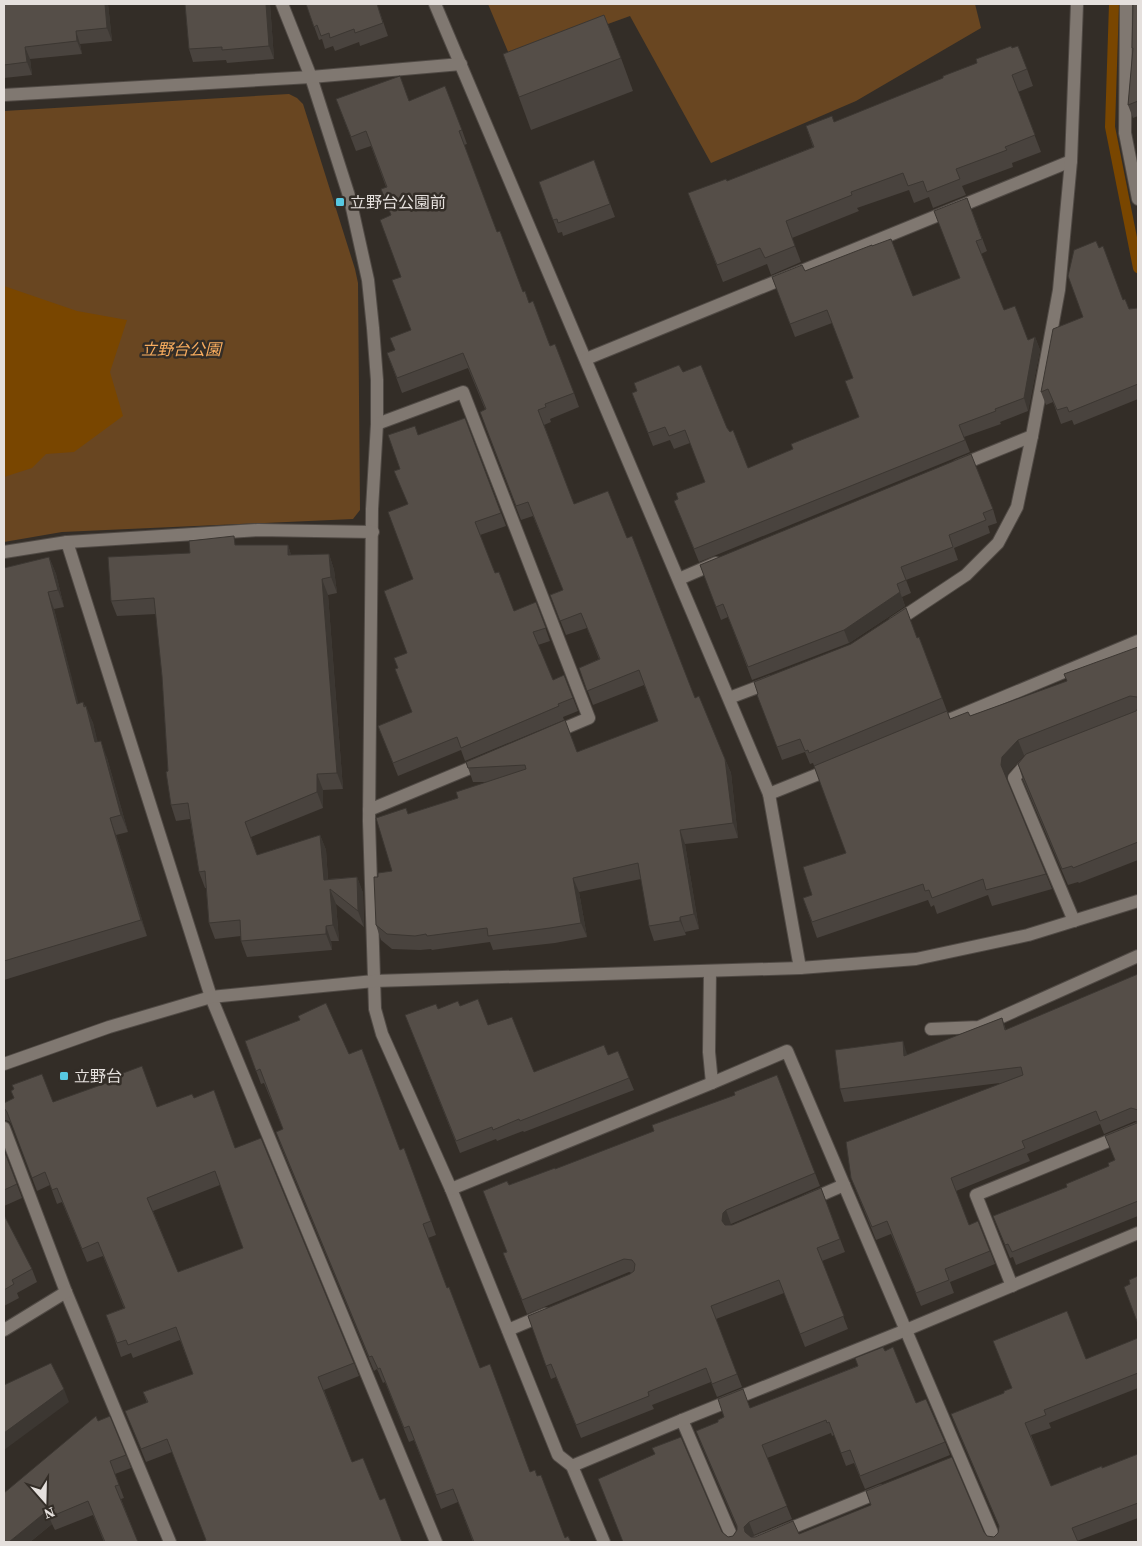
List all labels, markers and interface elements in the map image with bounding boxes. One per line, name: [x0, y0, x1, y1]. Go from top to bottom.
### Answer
place label: 立野台公園前: [350, 191, 446, 213]
marker: 立野台公園前: [334, 196, 346, 208]
park label: 立野台公園: [141, 338, 223, 360]
place label: 立野台: [74, 1065, 122, 1087]
marker: 立野台: [58, 1070, 70, 1082]
north arrow: [20, 1476, 70, 1526]
text: N: [41, 1502, 58, 1524]

